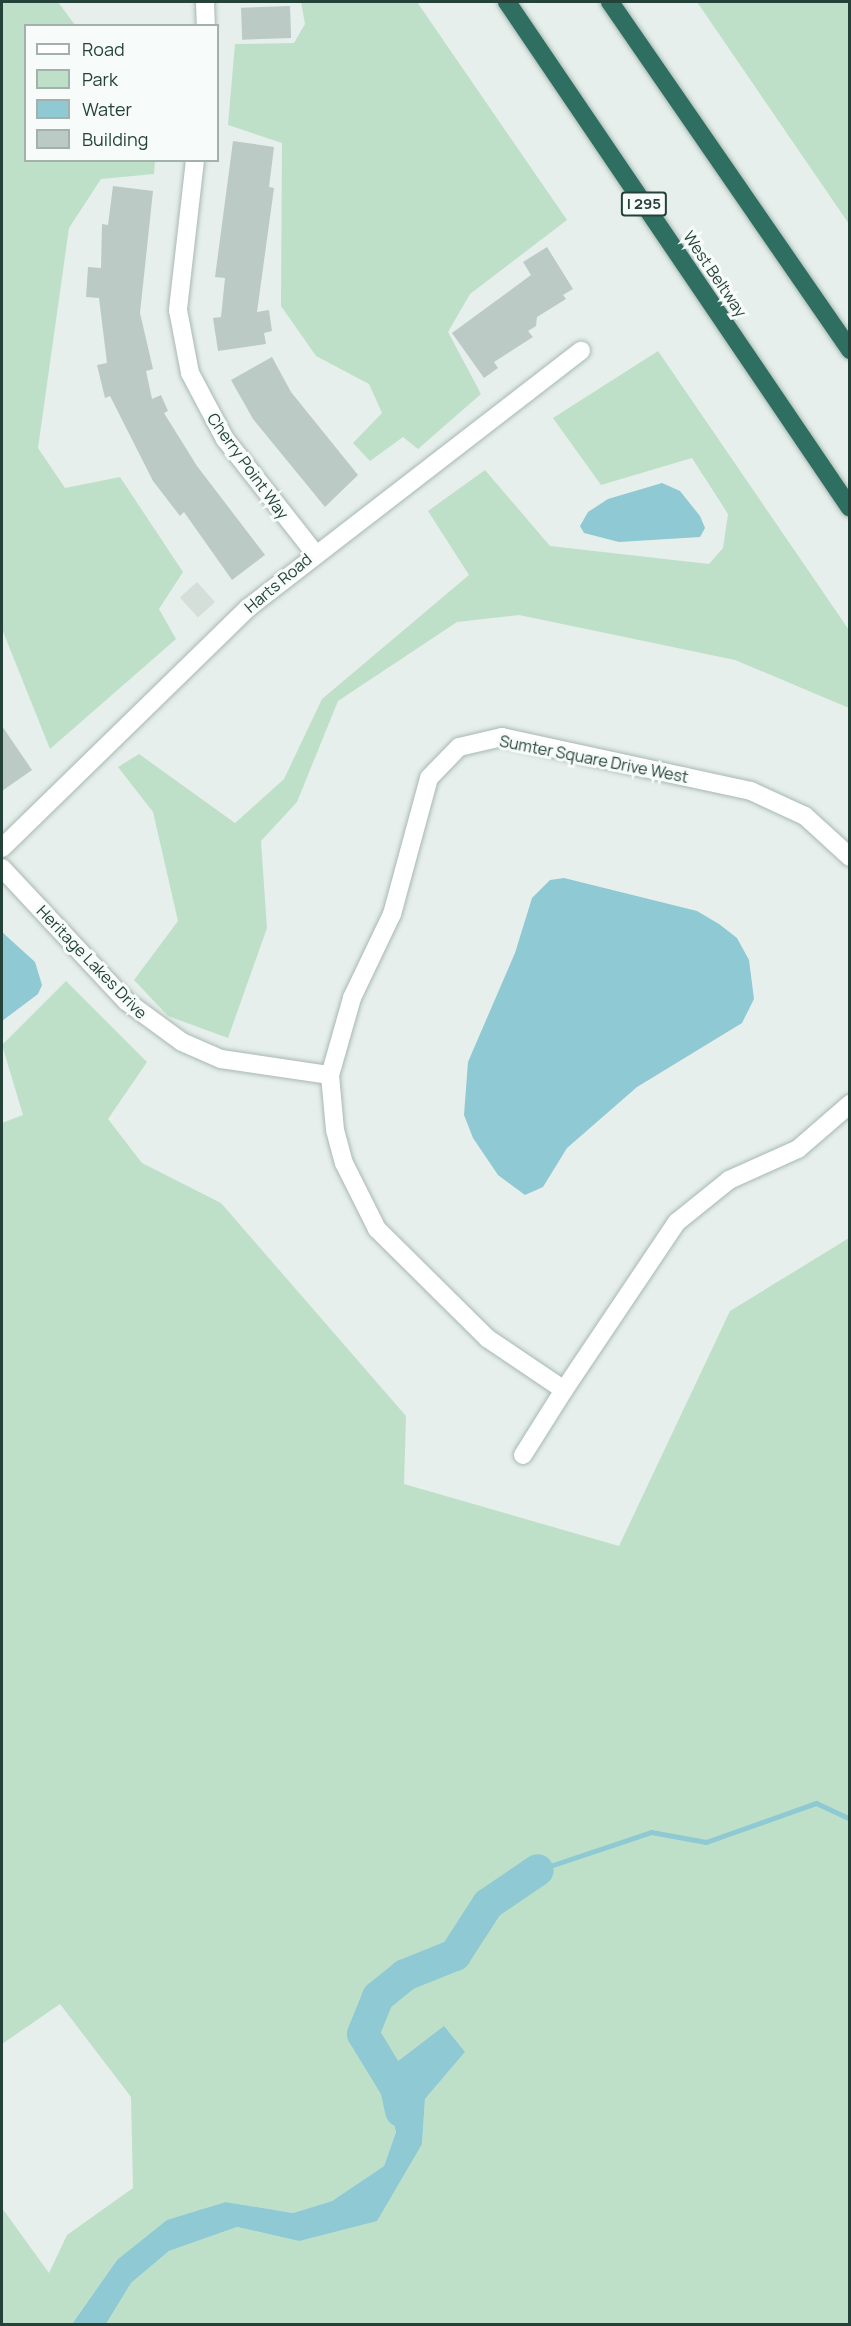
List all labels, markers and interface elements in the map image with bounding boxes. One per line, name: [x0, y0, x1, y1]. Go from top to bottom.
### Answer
legend: [24, 24, 219, 162]
text: Road: [82, 37, 125, 61]
text: Park: [82, 67, 118, 91]
text: Water: [82, 97, 132, 121]
text: Building: [82, 127, 148, 151]
road number: I 295: [620, 192, 668, 216]
street label: West Beltway: [679, 227, 751, 321]
street label: Cherry Point Way: [203, 409, 293, 523]
street label: Harts Road: [241, 549, 315, 617]
street label: Sumter Square Drive West: [498, 731, 690, 787]
street label: Heritage Lakes Drive: [33, 901, 151, 1023]

